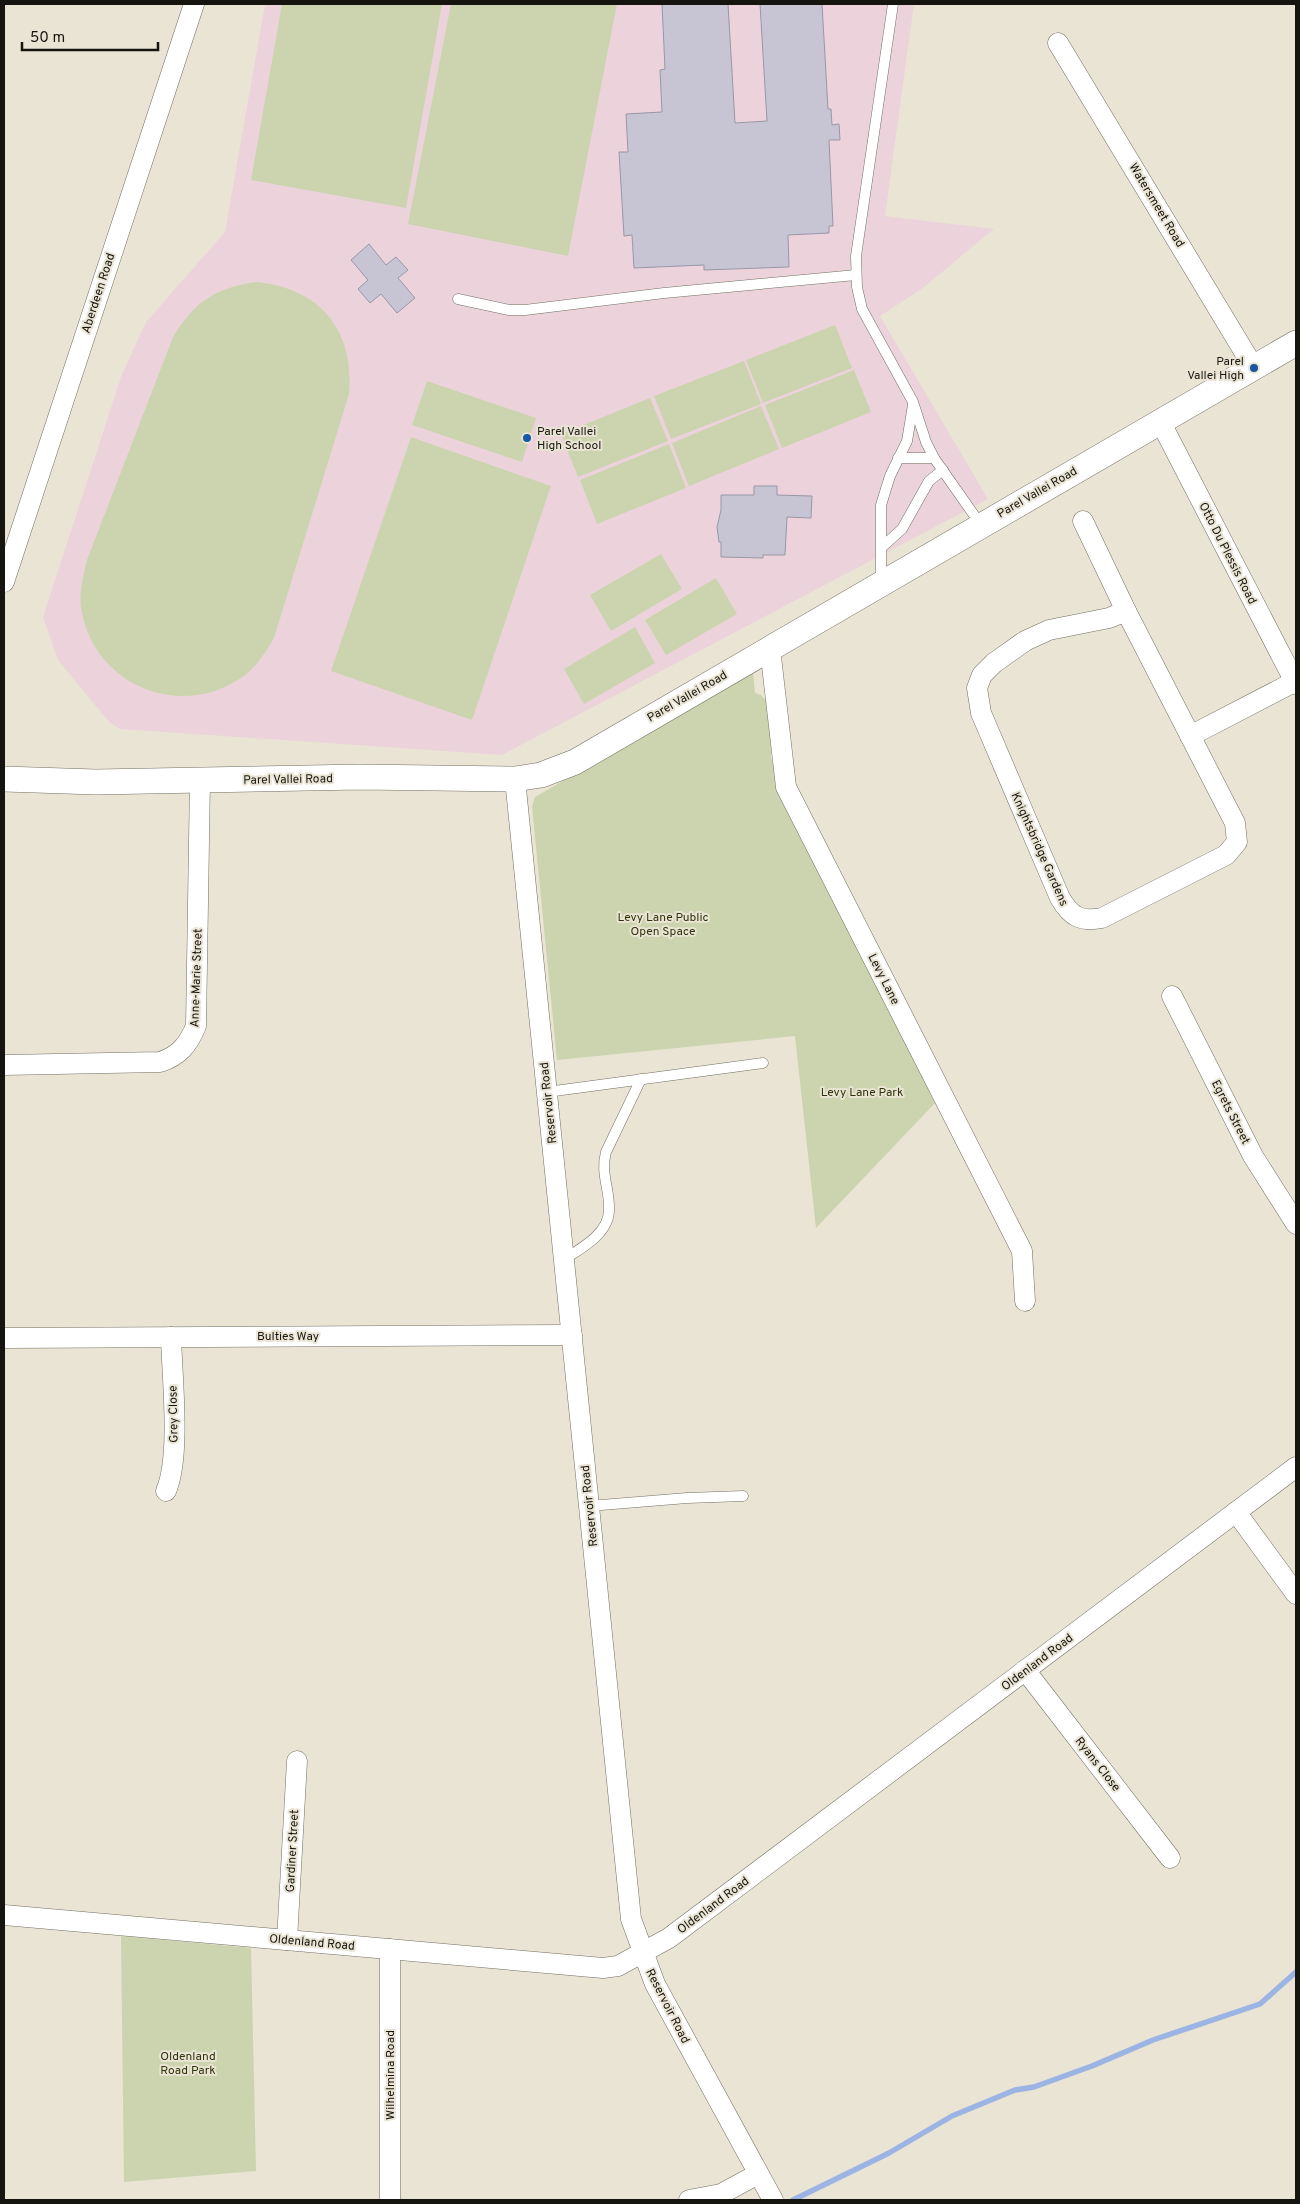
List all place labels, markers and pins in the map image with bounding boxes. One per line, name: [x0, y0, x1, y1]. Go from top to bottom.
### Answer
place label: Parel Vallei High: [1187, 354, 1244, 384]
marker: Parel Vallei High: [1248, 362, 1260, 374]
place label: Parel Vallei High School: [537, 424, 601, 454]
marker: Parel Vallei High School: [521, 432, 533, 444]

